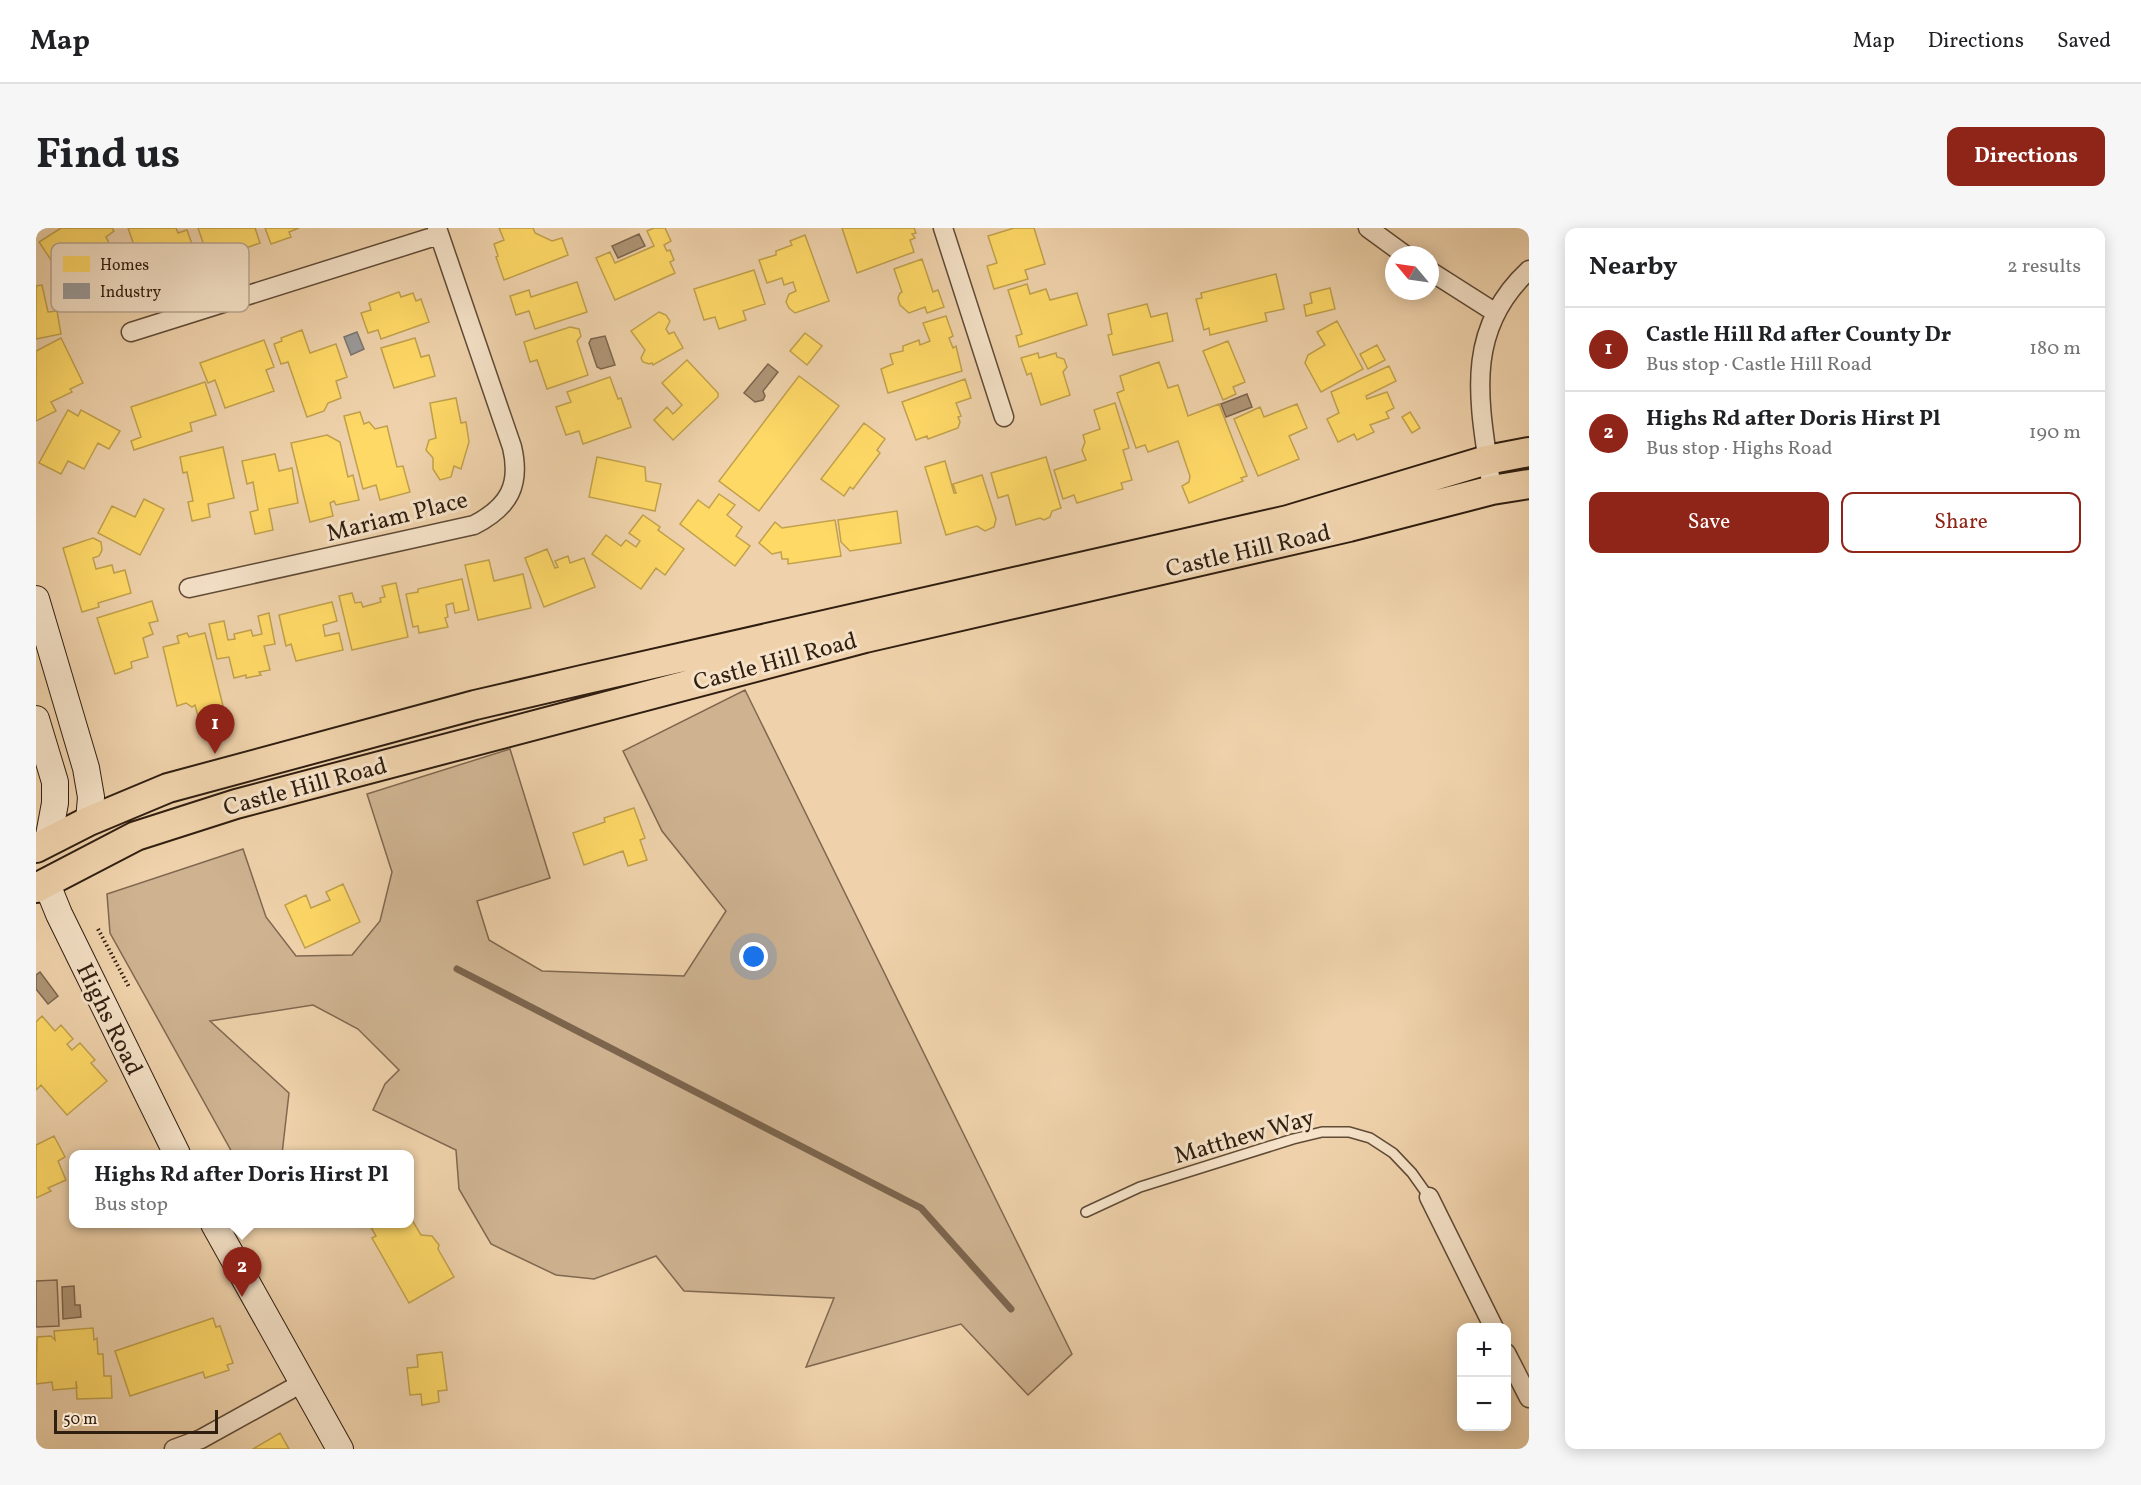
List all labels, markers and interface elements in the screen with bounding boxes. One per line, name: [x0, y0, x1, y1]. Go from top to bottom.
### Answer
text: Map: [30, 22, 90, 61]
text: Map: [1853, 27, 1895, 56]
text: Directions: [1928, 27, 2024, 56]
text: Saved: [2057, 27, 2111, 56]
text: Find us: [36, 127, 180, 186]
button: Directions: [1947, 127, 2105, 186]
legend: [51, 243, 249, 312]
north arrow: [1385, 246, 1439, 300]
text: Nearby: [1589, 249, 1678, 285]
text: 2 results: [2007, 253, 2081, 281]
text: Homes: [100, 255, 149, 277]
text: Industry: [100, 282, 161, 304]
text: Castle Hill Rd after County Dr: [1646, 320, 1951, 351]
text: 1: [1604, 335, 1613, 363]
text: 180 m: [2029, 335, 2081, 363]
text: Bus stop · Castle Hill Road: [1646, 351, 1872, 379]
text: Highs Rd after Doris Hirst Pl: [1646, 404, 1941, 435]
text: 2: [1603, 419, 1614, 447]
text: 190 m: [2029, 419, 2081, 447]
text: Bus stop · Highs Road: [1646, 435, 1833, 463]
street label: Mariam Place: [323, 484, 472, 552]
button: Save: [1589, 492, 1829, 553]
button: Share: [1841, 492, 2081, 553]
street label: Castle Hill Road: [1163, 516, 1334, 587]
street label: Castle Hill Road: [690, 625, 861, 701]
pin: 1: [196, 704, 234, 754]
street label: Castle Hill Road: [220, 750, 391, 826]
your location: [739, 942, 768, 971]
street label: Highs Road: [66, 958, 150, 1082]
street label: Matthew Way: [1170, 1102, 1319, 1174]
popup: [69, 1150, 414, 1228]
text: Highs Rd after Doris Hirst Pl: [94, 1160, 389, 1191]
text: Bus stop: [94, 1191, 168, 1219]
pin: 2: [222, 1248, 262, 1297]
map controls: [1457, 1323, 1511, 1431]
button: +: [1457, 1323, 1511, 1377]
button: −: [1457, 1377, 1511, 1431]
scale bar: [54, 1407, 218, 1434]
text: 50 m: [63, 1409, 97, 1431]

